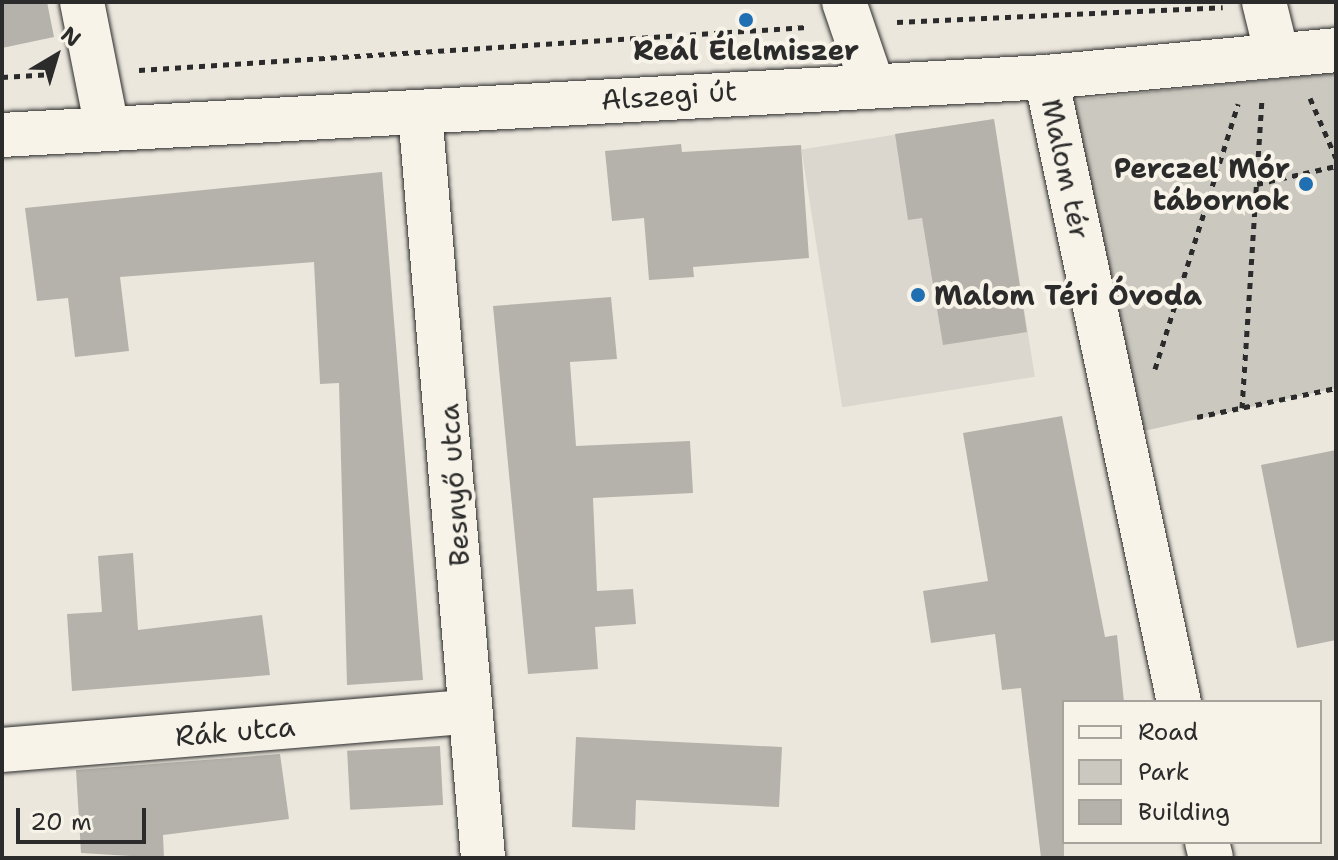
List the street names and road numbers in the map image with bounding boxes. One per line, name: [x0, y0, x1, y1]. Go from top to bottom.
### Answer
street label: Alszegi út: [600, 73, 738, 117]
street label: Malom tér: [1035, 96, 1097, 242]
street label: Besnyő utca: [432, 403, 476, 567]
street label: Rák utca: [174, 709, 296, 753]

